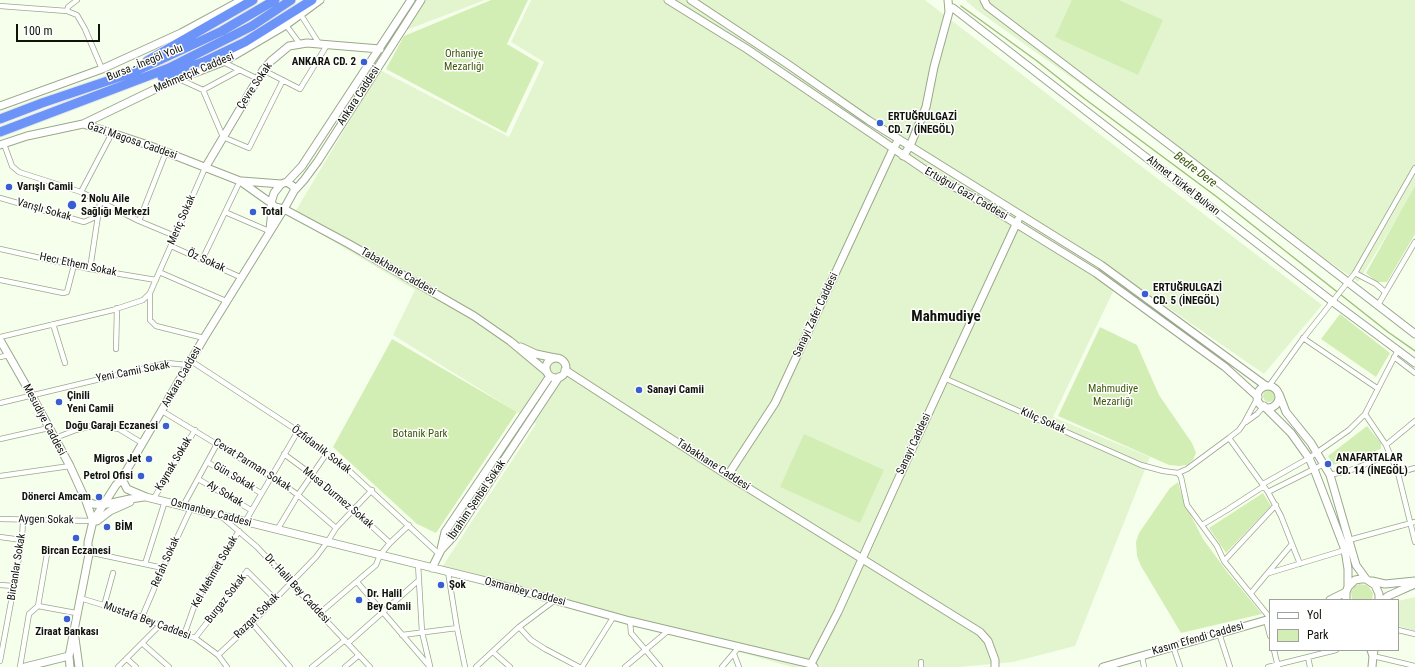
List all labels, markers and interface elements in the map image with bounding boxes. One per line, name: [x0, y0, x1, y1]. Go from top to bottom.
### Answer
scale bar: [18, 16, 102, 42]
text: 100 m: [23, 24, 53, 38]
street label: Bursa - İnegöl Yolu: [105, 42, 185, 84]
park label: Orhaniye Mezarlığı: [444, 47, 484, 73]
street label: Mehmetçik Caddesi: [152, 50, 236, 96]
place label: ANKARA CD. 2: [292, 55, 356, 69]
marker: ANKARA CD. 2: [359, 57, 369, 67]
street label: Çevre Sokak: [235, 60, 275, 112]
street label: Ankara Caddesi: [335, 64, 383, 128]
place label: ERTUĞRULGAZİ CD. 7 (İNEGÖL): [888, 110, 957, 136]
marker: ERTUĞRULGAZİ CD. 7 (İNEGÖL): [875, 118, 885, 128]
street label: Gazi Magosa Caddesi: [85, 119, 179, 163]
water label: Bedre Dere: [1171, 149, 1219, 191]
street label: Ahmet Türkel Bulvarı: [1144, 153, 1222, 219]
street label: Ertuğrul Gazi Caddesi: [922, 165, 1010, 223]
place label: Varışlı Camii: [17, 180, 73, 194]
marker: Varışlı Camii: [4, 182, 14, 192]
place label: 2 Nolu Aile Sağlığı Merkezi: [81, 192, 150, 218]
street label: Meriç Sokak: [165, 193, 199, 247]
street label: Varışlı Sokak: [15, 196, 73, 224]
marker: 2 Nolu Aile Sağlığı Merkezi: [66, 199, 78, 211]
place label: Total: [261, 205, 283, 219]
marker: Total: [248, 207, 258, 217]
street label: Tabakhane Caddesi: [358, 245, 438, 299]
street label: Öz Sokak: [185, 247, 227, 275]
street label: Hecı Ethem Sokak: [38, 250, 118, 280]
street label: Sanayi Zafer Caddesi: [791, 271, 841, 359]
place label: ERTUĞRULGAZİ CD. 5 (İNEGÖL): [1153, 281, 1222, 307]
marker: ERTUĞRULGAZİ CD. 5 (İNEGÖL): [1140, 289, 1150, 299]
district label: Mahmudiye: [911, 308, 981, 326]
street label: Ankara Caddesi: [159, 344, 205, 410]
street label: Yeni Camii Sokak: [95, 358, 171, 386]
street label: Mesudiye Caddesi: [20, 382, 68, 458]
park label: Mahmudiye Mezarlığı: [1088, 382, 1138, 408]
place label: Sanayi Camii: [647, 383, 704, 397]
marker: Sanayi Camii: [634, 385, 644, 395]
place label: Çinili Yeni Camii: [67, 389, 114, 415]
marker: Çinili Yeni Camii: [54, 397, 64, 407]
street label: Kılıç Sokak: [1019, 405, 1067, 437]
street label: Sanayi Caddesi: [894, 411, 934, 477]
place label: Doğu Garajı Eczanesi: [65, 419, 158, 433]
marker: Doğu Garajı Eczanesi: [161, 421, 171, 431]
street label: Özfidanlık Sokak: [288, 423, 354, 477]
park label: Botanik Park: [392, 427, 448, 441]
street label: Kaynak Sokak: [153, 435, 195, 493]
street label: Cevat Parman Sokak: [211, 436, 293, 494]
street label: Tabakhane Caddesi: [674, 436, 752, 494]
place label: ANAFARTALAR CD. 14 (İNEGÖL): [1336, 451, 1408, 477]
place label: Migros Jet: [94, 452, 141, 466]
marker: Migros Jet: [144, 454, 154, 464]
street label: İbrahim Şenbel Sokak: [445, 458, 509, 542]
marker: ANAFARTALAR CD. 14 (İNEGÖL): [1323, 459, 1333, 469]
street label: Gün Sokak: [211, 460, 257, 494]
street label: Musa Durmez Sokak: [300, 464, 376, 532]
place label: Petrol Ofisi: [84, 469, 133, 483]
marker: Petrol Ofisi: [136, 471, 146, 481]
street label: Ay Sokak: [205, 478, 245, 510]
place label: Dönerci Amcam: [22, 490, 91, 504]
marker: Dönerci Amcam: [94, 492, 104, 502]
street label: Osmanbey Caddesi: [169, 496, 253, 530]
street label: Aygen Sokak: [18, 513, 74, 527]
place label: BİM: [115, 520, 132, 534]
marker: BİM: [102, 522, 112, 532]
street label: Bircanlar Sokak: [5, 533, 29, 601]
marker: Bircan Eczanesi: [71, 533, 81, 543]
street label: Kel Mehmet Sokak: [189, 534, 241, 610]
street label: Refah Sokak: [149, 535, 183, 589]
place label: Bircan Eczanesi: [41, 544, 111, 558]
street label: Dr. Halil Bey Caddesi: [262, 552, 332, 626]
street label: Burgaz Sokak: [203, 572, 249, 626]
street label: Osmanbey Caddesi: [483, 575, 567, 609]
place label: Şok: [449, 578, 466, 592]
marker: Şok: [436, 580, 446, 590]
place label: Dr. Halil Bey Camii: [367, 587, 411, 613]
street label: Razgat Sokak: [232, 591, 282, 641]
marker: Dr. Halil Bey Camii: [354, 595, 364, 605]
street label: Mustafa Bey Caddesi: [102, 599, 192, 643]
legend: [1269, 599, 1399, 651]
text: Yol: [1307, 608, 1322, 622]
marker: Ziraat Bankası: [62, 614, 72, 624]
street label: Kasım Efendi Caddesi: [1151, 620, 1245, 658]
place label: Ziraat Bankası: [35, 625, 99, 639]
text: Park: [1307, 628, 1328, 642]

